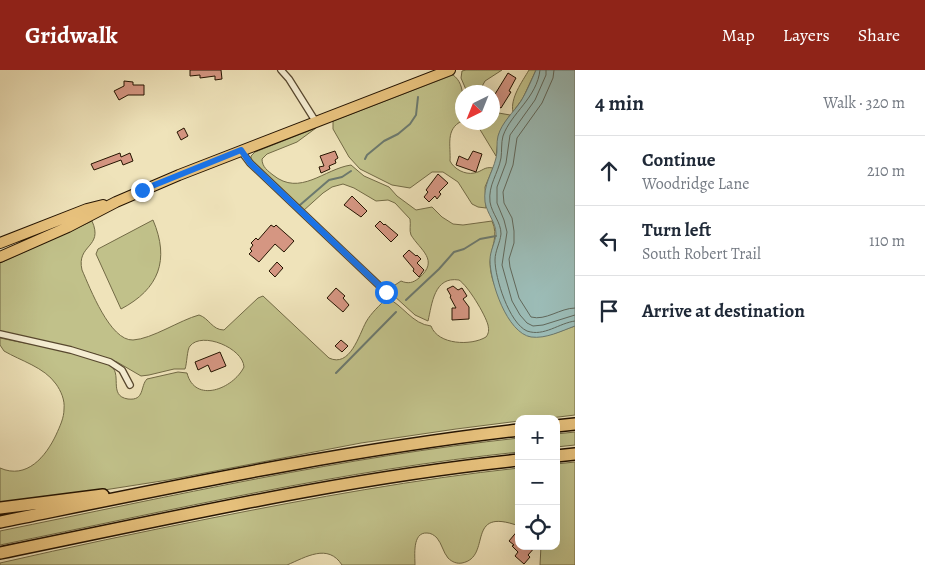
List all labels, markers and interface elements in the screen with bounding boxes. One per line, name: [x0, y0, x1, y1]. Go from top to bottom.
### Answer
text: Gridwalk: [25, 19, 118, 51]
text: Map: [722, 23, 755, 47]
text: Layers: [783, 23, 830, 47]
text: Share: [858, 23, 900, 47]
north arrow: [455, 85, 500, 130]
text: 4 min: [595, 89, 644, 117]
text: Walk · 320 m: [823, 92, 905, 114]
text: Continue: [642, 147, 716, 173]
icon: ahead: [595, 157, 623, 185]
text: 210 m: [867, 160, 905, 182]
text: Woodridge Lane: [642, 173, 749, 195]
route end: [131, 179, 154, 202]
text: Turn left: [642, 217, 711, 243]
icon: left: [595, 227, 623, 255]
text: 110 m: [869, 230, 905, 252]
text: South Robert Trail: [642, 243, 761, 265]
route start: [375, 281, 398, 304]
icon: arrive: [595, 297, 623, 325]
text: Arrive at destination: [642, 298, 805, 324]
map controls: [515, 415, 560, 550]
button: +: [515, 415, 560, 460]
button: −: [515, 460, 560, 505]
button: locate: [515, 505, 560, 550]

